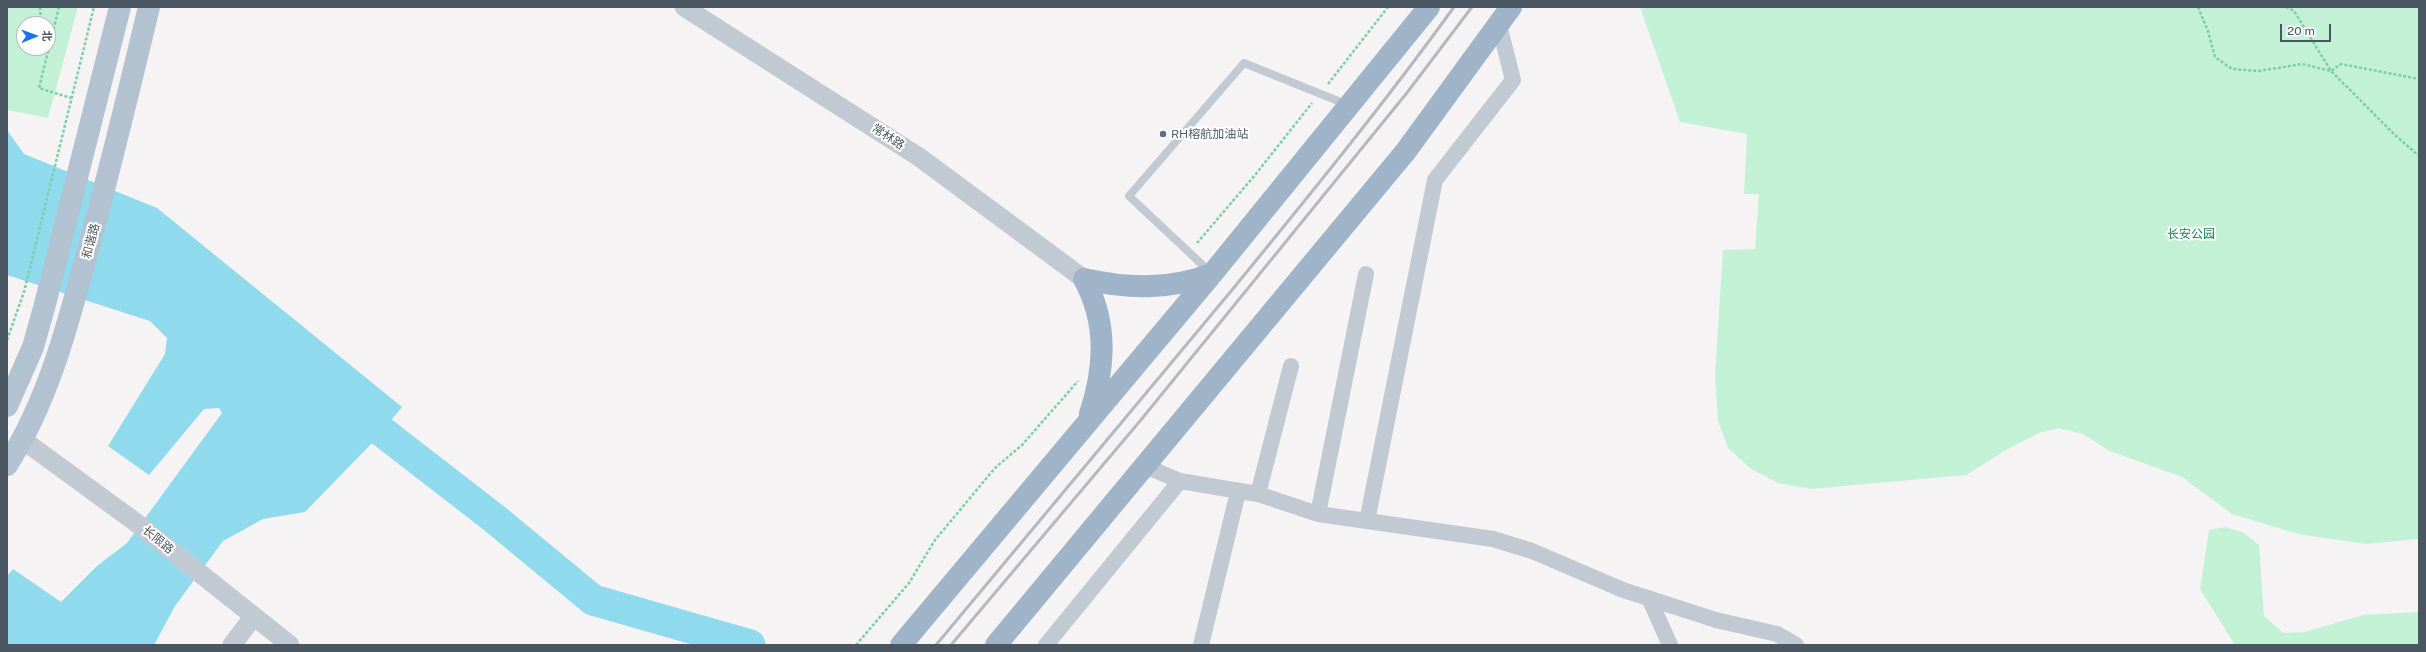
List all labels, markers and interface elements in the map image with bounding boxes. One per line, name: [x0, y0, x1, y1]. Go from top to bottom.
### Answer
north arrow: [16, 16, 56, 56]
scale bar: [2282, 16, 2333, 42]
text: 20 m: [2287, 24, 2315, 38]
text: 北: [41, 30, 53, 41]
street label: 常林路: [869, 121, 907, 153]
place label: RH榕航加油站: [1171, 127, 1248, 141]
marker: RH榕航加油站: [1158, 129, 1168, 139]
street label: 和谐路: [79, 222, 103, 260]
park label: 长安公园: [2167, 227, 2215, 241]
street label: 长限路: [139, 523, 177, 557]

